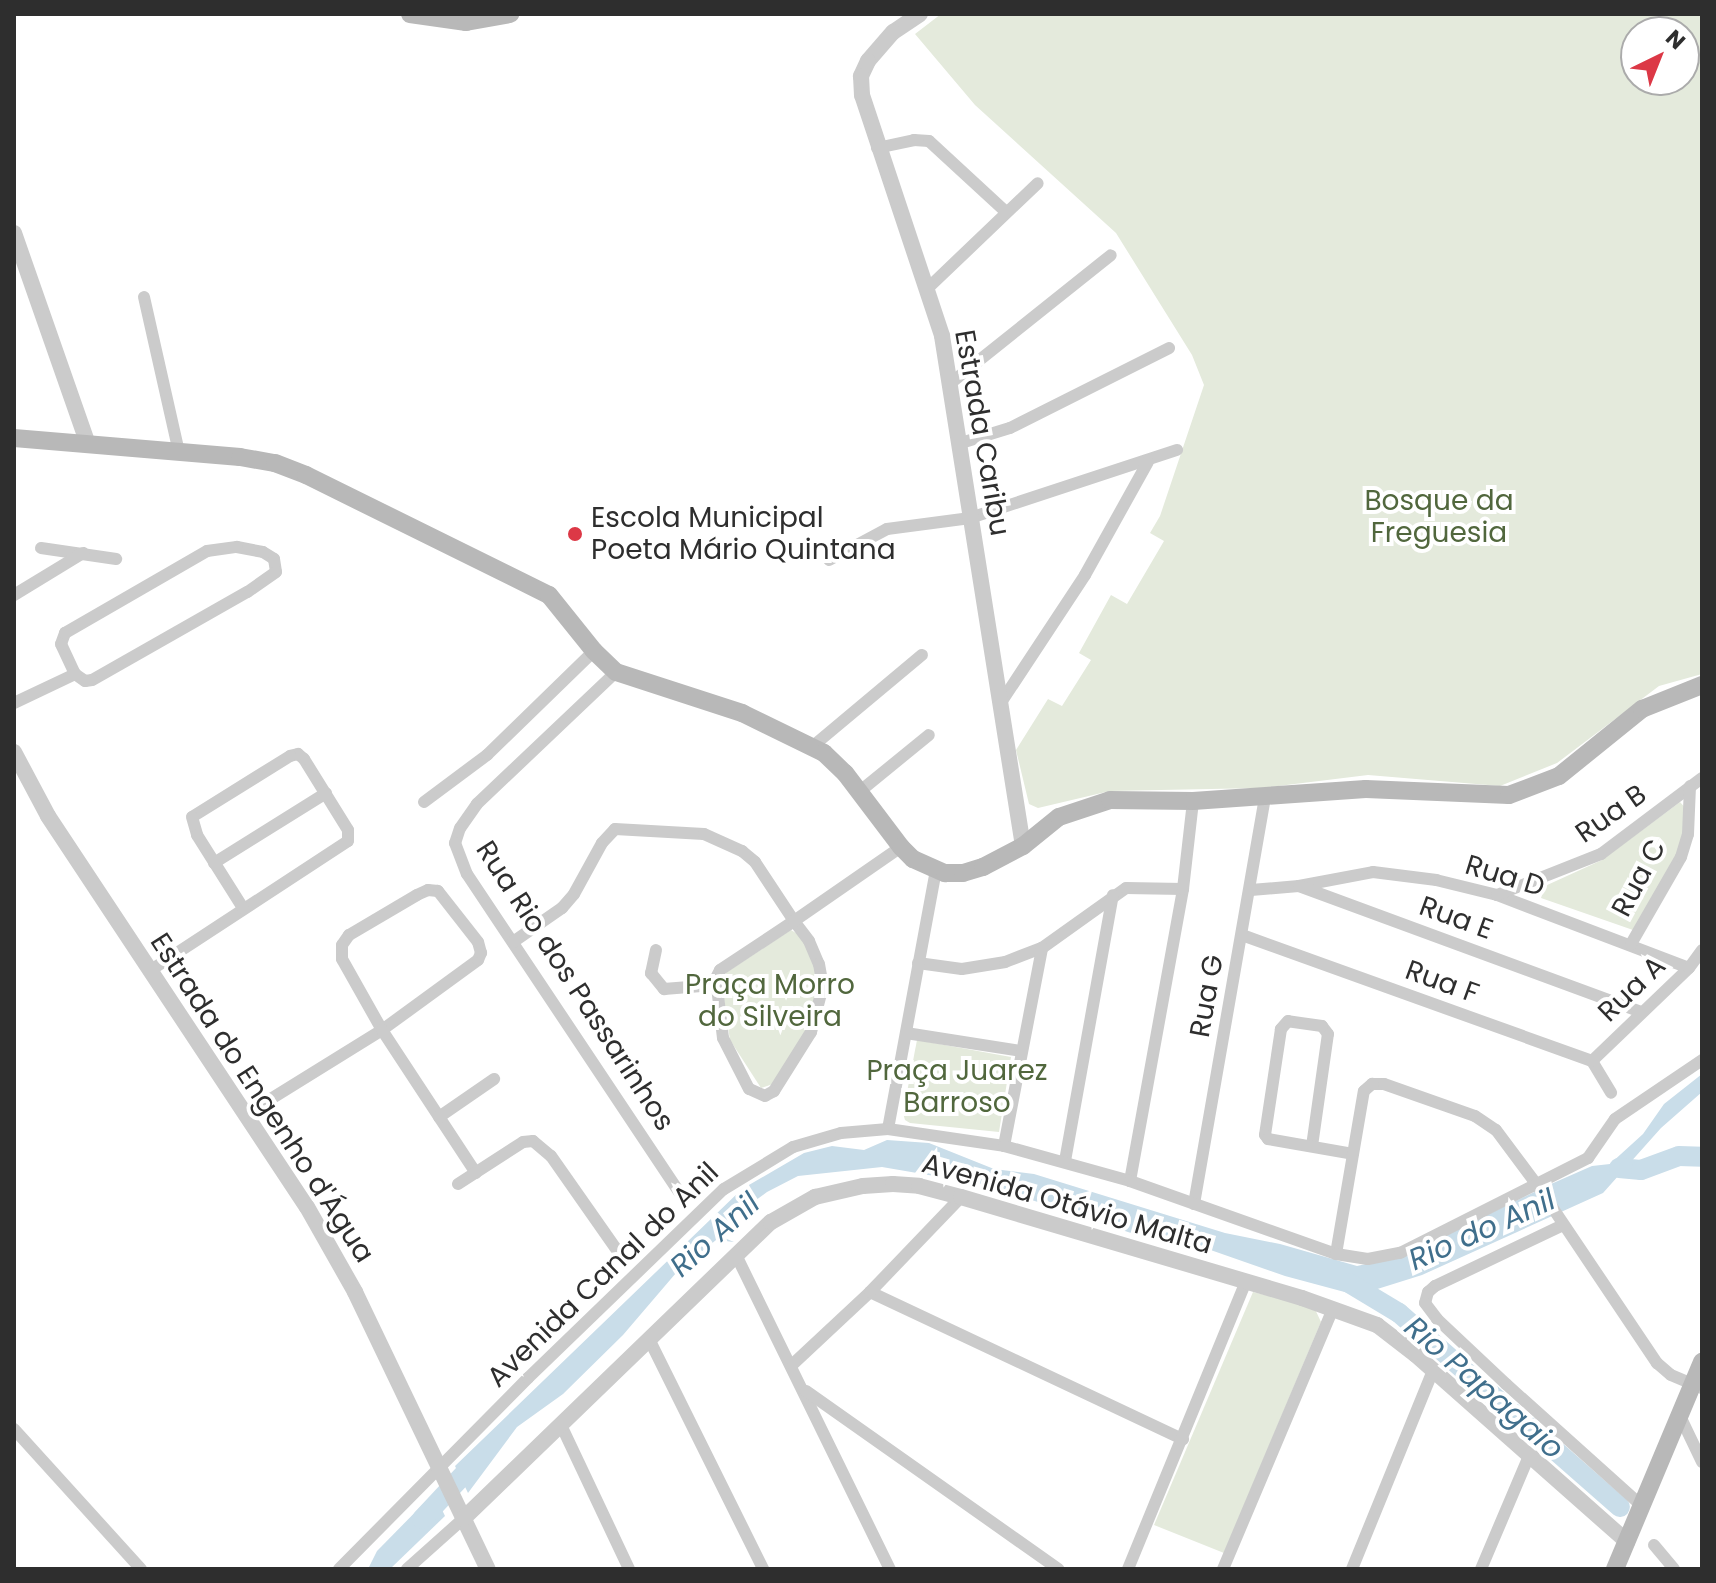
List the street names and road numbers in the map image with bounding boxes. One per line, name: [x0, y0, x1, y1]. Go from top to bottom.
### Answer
street label: Estrada Caribu: [947, 327, 1017, 539]
street label: Rua B: [1569, 778, 1653, 850]
street label: Rua C: [1605, 833, 1673, 923]
street label: Rua Rio dos Passarinhos: [469, 835, 681, 1137]
street label: Rua D: [1461, 848, 1549, 904]
street label: Rua E: [1415, 889, 1497, 947]
street label: Estrada do Engenho d'Água: [143, 927, 381, 1269]
street label: Rua A: [1591, 949, 1673, 1029]
street label: Rua G: [1183, 952, 1231, 1040]
street label: Rua F: [1401, 953, 1483, 1011]
street label: Avenida Otávio Malta: [918, 1146, 1216, 1262]
street label: Avenida Canal do Anil: [480, 1156, 726, 1394]

